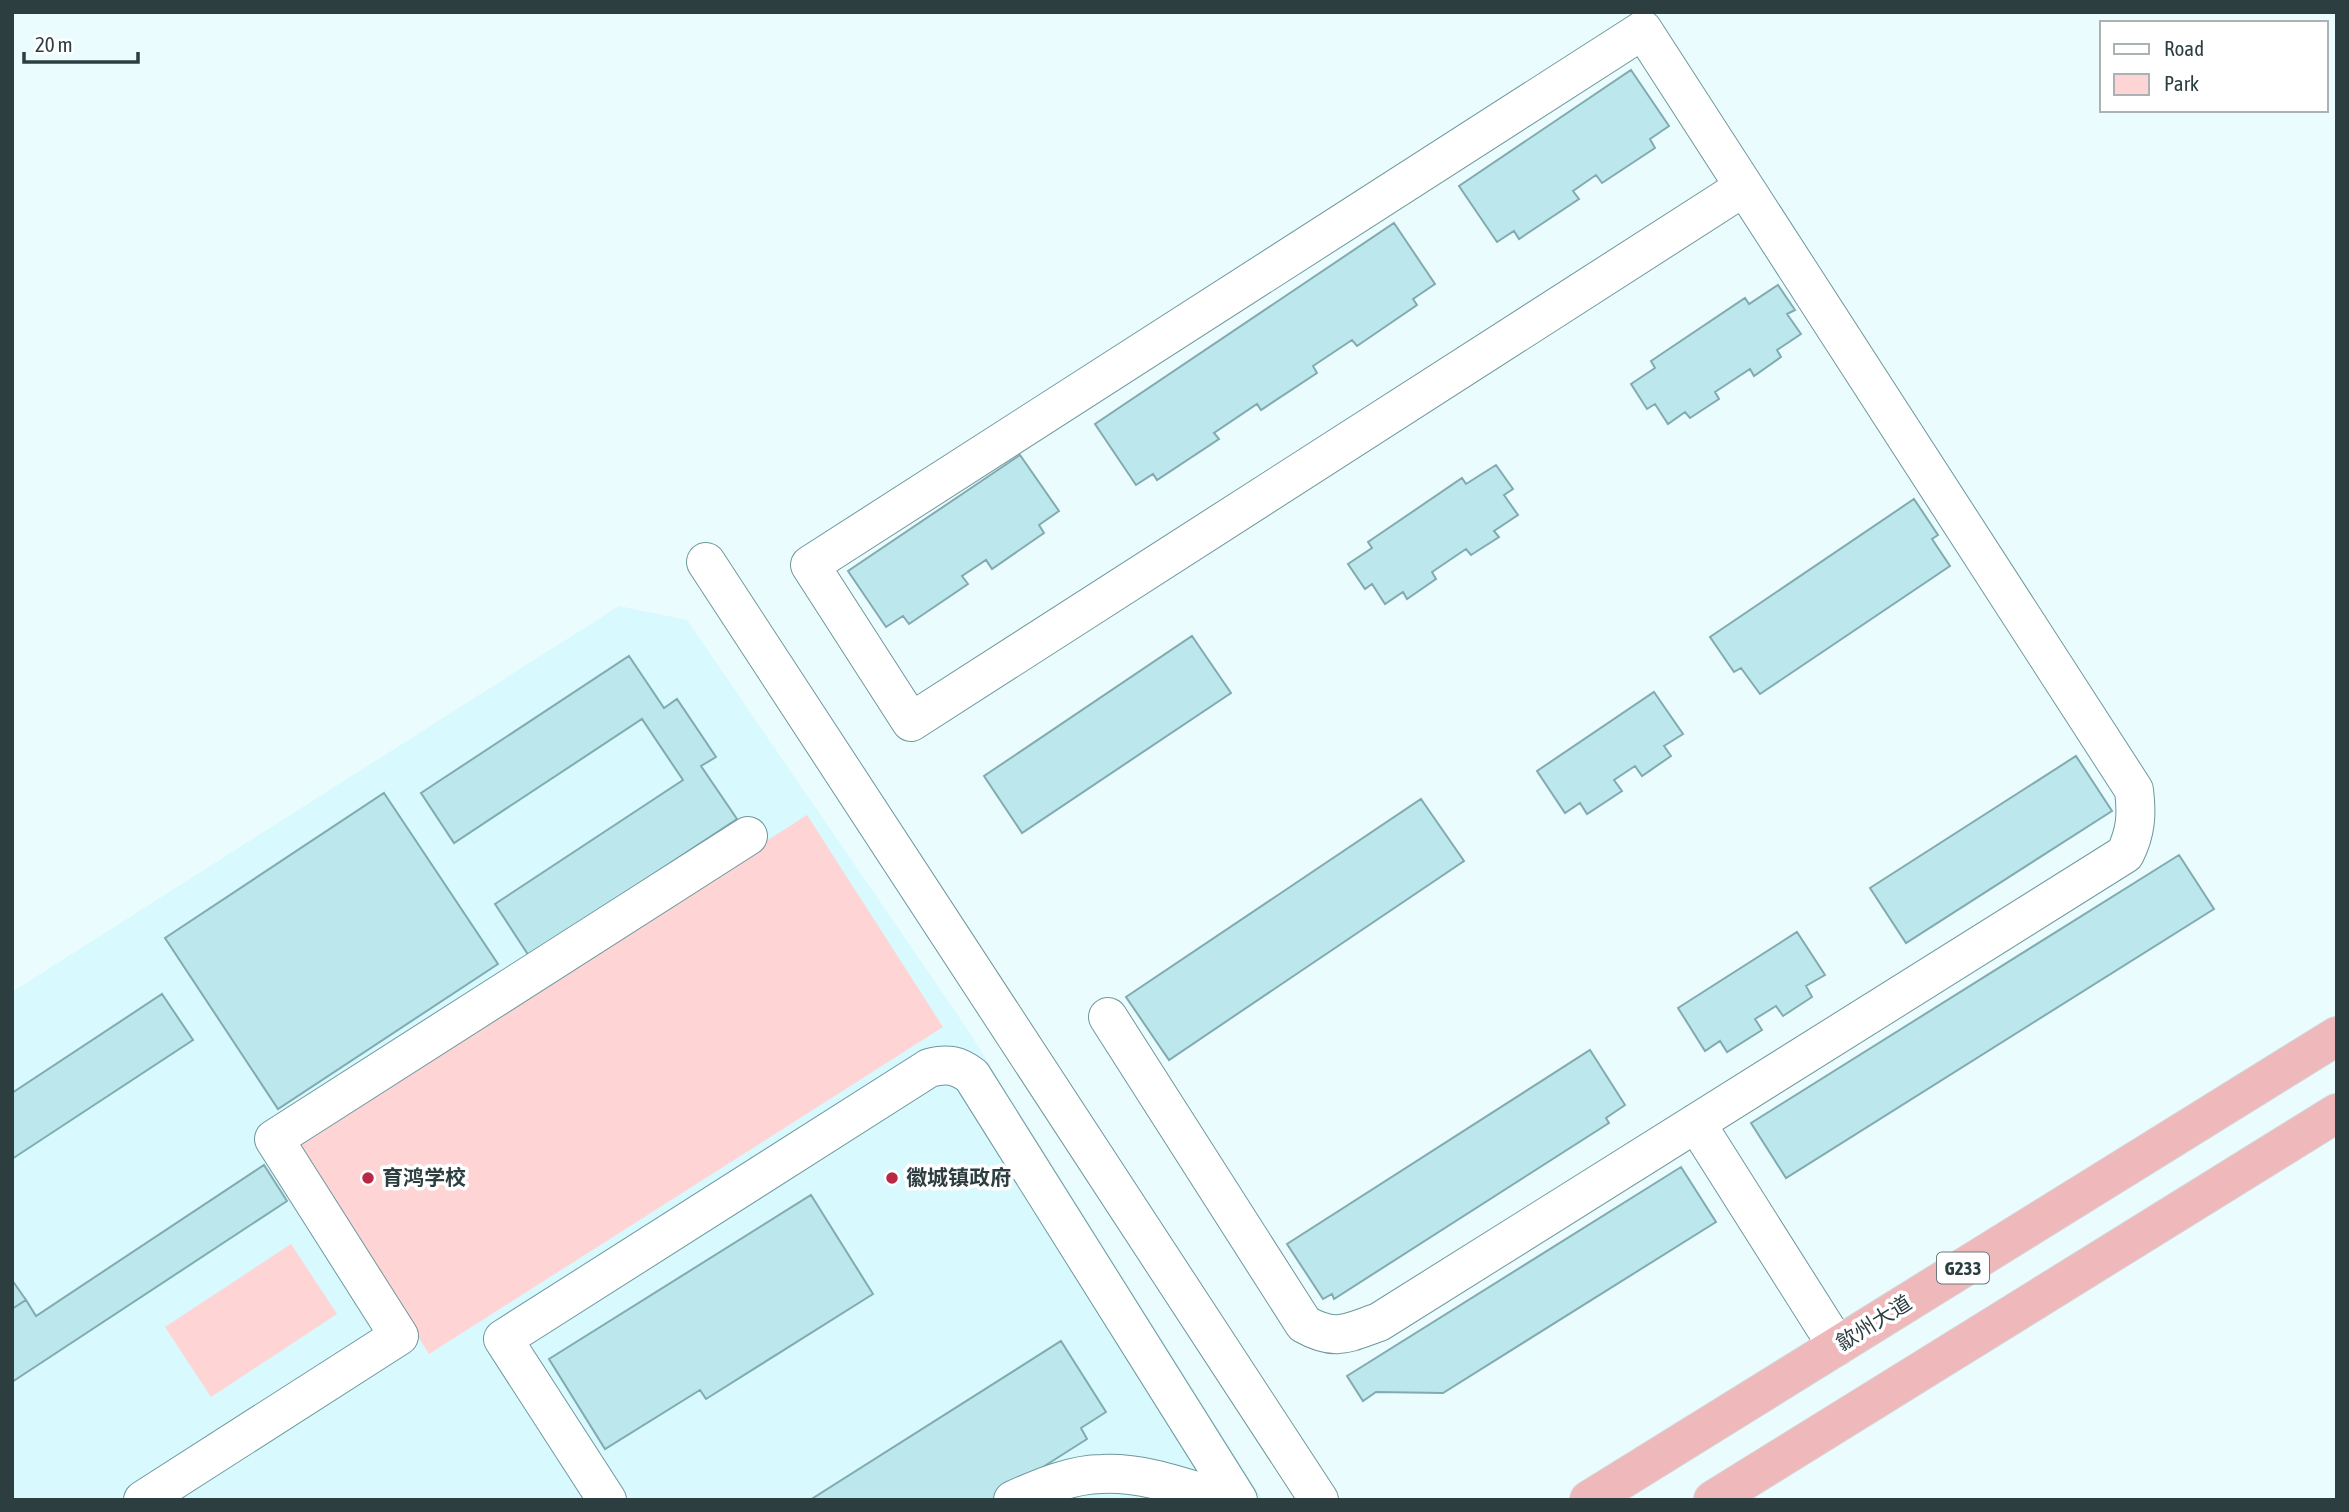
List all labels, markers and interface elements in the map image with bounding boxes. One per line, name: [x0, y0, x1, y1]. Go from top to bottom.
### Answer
scale bar: [24, 21, 138, 65]
legend: [2100, 21, 2328, 112]
text: 20 m: [35, 32, 73, 56]
text: Road: [2164, 36, 2204, 60]
text: Park: [2164, 71, 2199, 95]
place label: 育鸿学校: [382, 1165, 466, 1189]
place label: 徽城镇政府: [906, 1165, 1011, 1189]
marker: 育鸿学校: [360, 1170, 376, 1186]
marker: 徽城镇政府: [884, 1170, 900, 1186]
road number: G233: [1937, 1252, 1989, 1284]
street label: 歙州大道: [1831, 1290, 1915, 1355]

